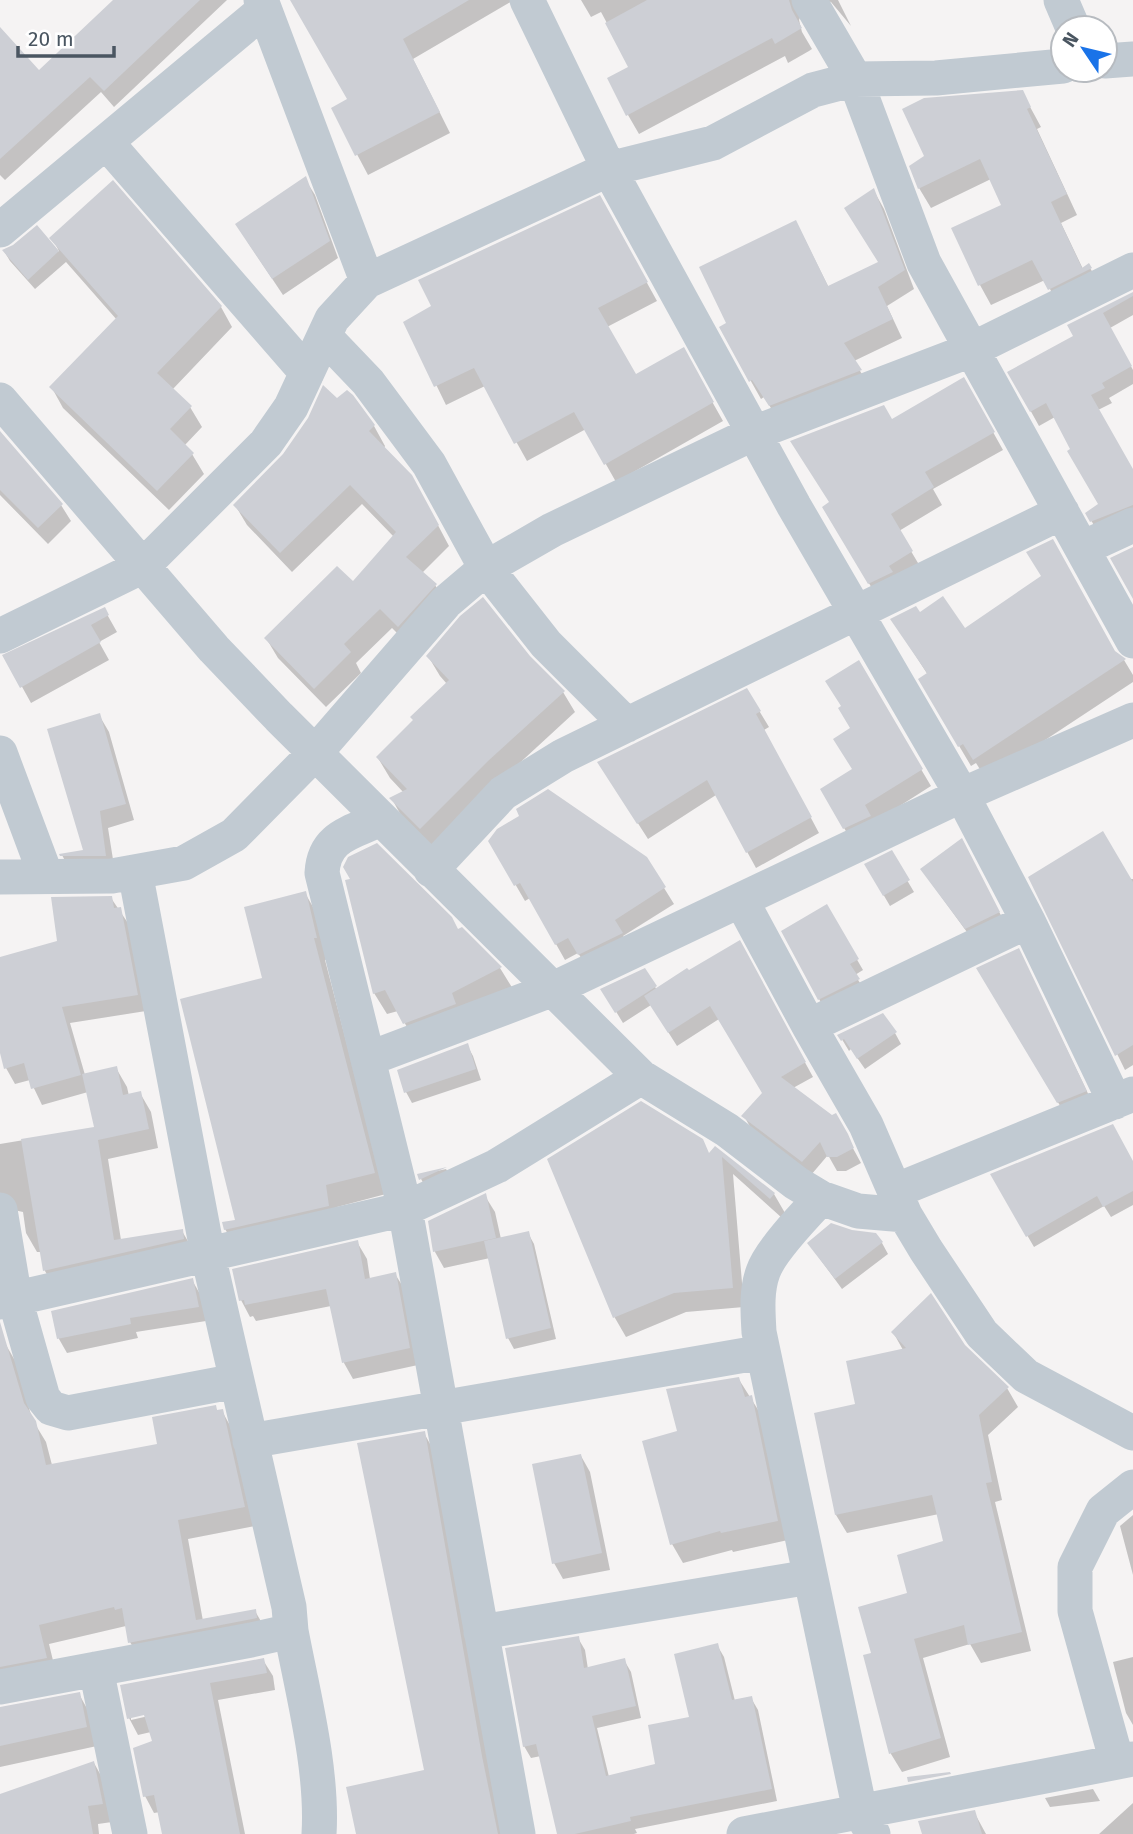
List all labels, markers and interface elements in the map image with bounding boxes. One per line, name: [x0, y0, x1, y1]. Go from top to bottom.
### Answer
scale bar: [18, 14, 114, 58]
north arrow: [1049, 14, 1119, 84]
text: 20 m: [28, 26, 74, 52]
text: N: [1057, 28, 1084, 51]

